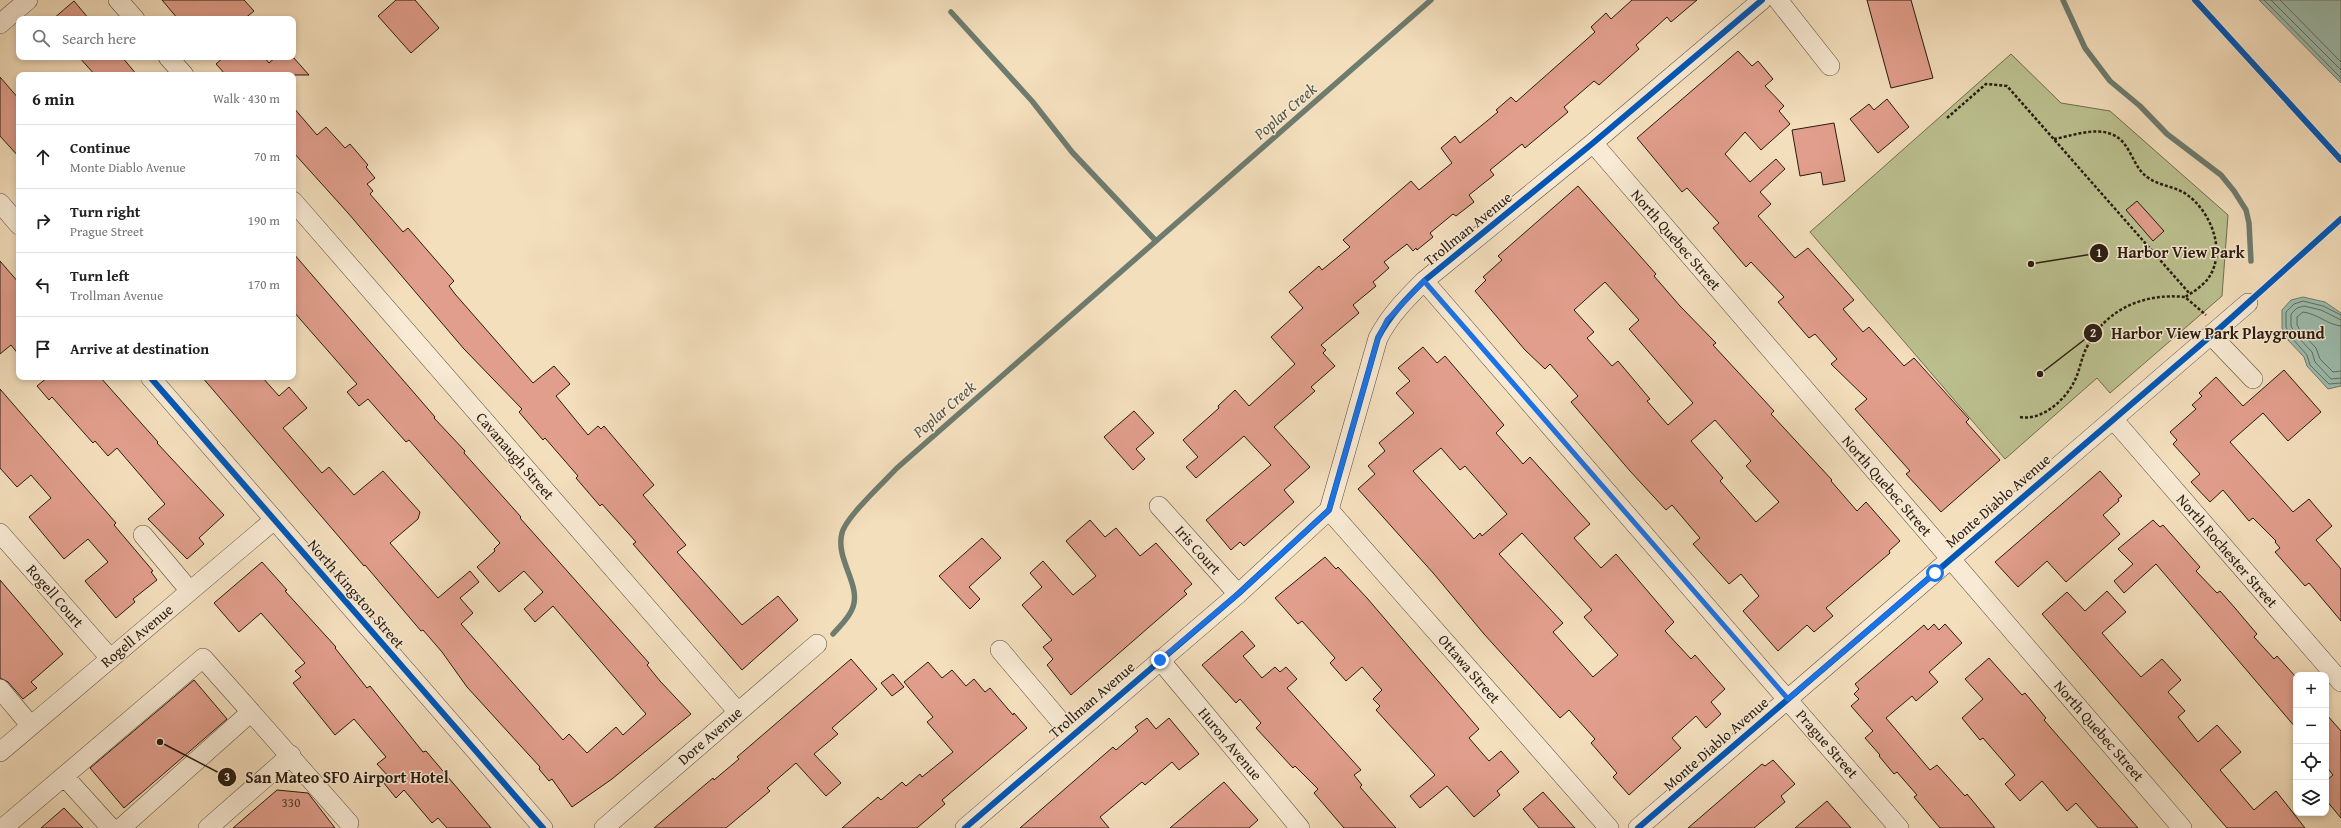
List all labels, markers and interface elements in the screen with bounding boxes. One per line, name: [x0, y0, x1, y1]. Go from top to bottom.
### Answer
search box: [16, 16, 296, 60]
icon: search: [30, 27, 52, 49]
text: Search here: [62, 28, 136, 49]
water label: Poplar Creek: [1248, 76, 1322, 146]
text: 6 min: [32, 86, 74, 111]
text: Walk · 430 m: [213, 89, 280, 108]
text: Continue: [70, 137, 131, 158]
icon: ahead: [32, 146, 54, 168]
text: 70 m: [254, 147, 280, 166]
text: Monte Diablo Avenue: [70, 158, 186, 177]
street label: North Quebec Street: [1627, 185, 1727, 295]
street label: Trollman Avenue: [1419, 187, 1516, 271]
text: Turn right: [70, 201, 141, 222]
icon: right: [32, 210, 54, 232]
text: 190 m: [248, 211, 280, 230]
text: Prague Street: [70, 222, 144, 241]
callout: Harbor View Park: [2089, 239, 2252, 267]
text: Harbor View Park: [2117, 240, 2246, 264]
text: 1: [2096, 244, 2102, 261]
text: Turn left: [70, 265, 129, 286]
icon: left: [32, 274, 54, 296]
text: 170 m: [248, 275, 280, 294]
text: Trollman Avenue: [70, 286, 163, 305]
callout: Harbor View Park Playground: [2083, 319, 2332, 347]
text: Harbor View Park Playground: [2111, 321, 2326, 345]
text: 2: [2090, 324, 2096, 341]
icon: arrive: [32, 338, 54, 360]
text: Arrive at destination: [70, 338, 209, 359]
water label: Poplar Creek: [907, 374, 981, 444]
street label: Cavanaugh Street: [471, 407, 560, 505]
street label: North Quebec Street: [1838, 431, 1938, 541]
street label: Monte Diablo Avenue: [1940, 449, 2055, 552]
street label: North Rochester Street: [2172, 489, 2283, 613]
street label: Iris Court: [1171, 520, 1227, 579]
street label: North Kingston Street: [303, 535, 410, 653]
street label: Rogell Court: [22, 559, 89, 632]
route start: [1926, 564, 1944, 582]
street label: Rogell Avenue: [96, 599, 177, 672]
street label: Ottawa Street: [1433, 630, 1506, 708]
route end: [1151, 651, 1169, 669]
street label: Trollman Avenue: [1044, 656, 1139, 743]
map controls: [2293, 672, 2329, 816]
button: +: [2293, 672, 2329, 708]
street label: North Quebec Street: [2050, 676, 2150, 786]
street label: Monte Diablo Avenue: [1658, 692, 1773, 795]
street label: Dore Avenue: [673, 702, 746, 770]
street label: Huron Avenue: [1194, 703, 1267, 785]
street label: Prague Street: [1792, 705, 1864, 783]
button: −: [2293, 708, 2329, 744]
button: locate: [2293, 744, 2329, 780]
callout: San Mateo SFO Airport Hotel: [217, 763, 457, 791]
text: San Mateo SFO Airport Hotel: [245, 765, 449, 789]
text: 3: [224, 768, 230, 785]
button: layers: [2293, 780, 2329, 816]
house number: 330: [282, 793, 300, 812]

